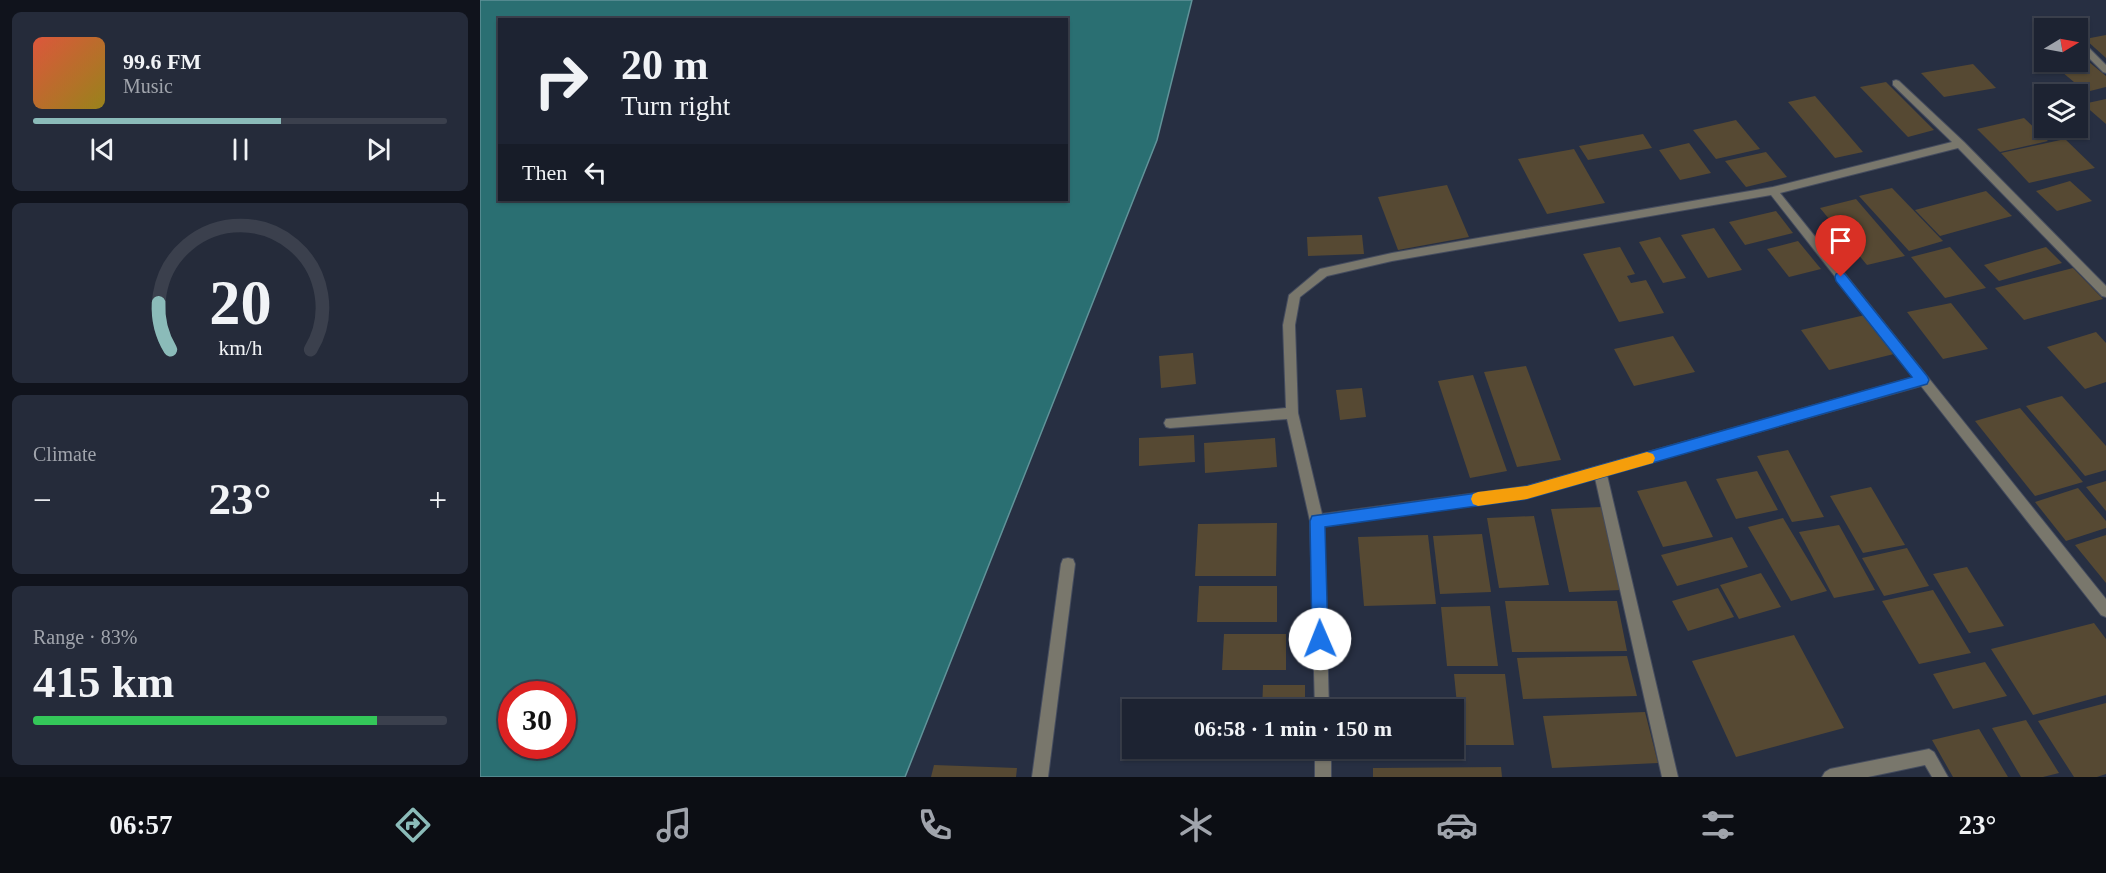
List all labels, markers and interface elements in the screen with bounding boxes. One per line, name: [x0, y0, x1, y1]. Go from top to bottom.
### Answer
north arrow: [2034, 18, 2088, 72]
map controls: [2034, 18, 2088, 138]
icon: right: [522, 42, 600, 120]
text: 20 m: [621, 42, 709, 88]
text: 99.6 FM: [123, 49, 201, 74]
text: Music: [123, 75, 173, 97]
button: layers: [2034, 84, 2088, 138]
text: Turn right: [621, 91, 730, 121]
icon: previous: [86, 133, 119, 166]
icon: pause: [224, 133, 257, 166]
icon: next: [362, 133, 395, 166]
icon: left: [579, 156, 612, 189]
text: Then: [522, 160, 567, 185]
pin: [1815, 215, 1866, 277]
icon: arrive: [1824, 224, 1857, 257]
text: 20: [209, 268, 271, 337]
text: km/h: [218, 336, 262, 360]
text: Climate: [33, 443, 96, 465]
text: 23°: [209, 474, 272, 524]
text: −: [33, 482, 52, 518]
text: +: [428, 482, 447, 518]
position arrow: [1288, 607, 1352, 671]
text: Range · 83%: [33, 626, 137, 648]
text: 415 km: [33, 657, 174, 707]
speed limit sign: 30: [498, 681, 576, 759]
text: 06:58 · 1 min · 150 m: [1194, 716, 1392, 741]
icon: directions: [392, 804, 434, 846]
icon: music: [653, 804, 695, 846]
icon: phone: [914, 804, 956, 846]
icon: climate: [1175, 804, 1217, 846]
icon: car: [1436, 804, 1478, 846]
icon: filters: [1697, 804, 1739, 846]
text: 06:57: [110, 810, 173, 840]
text: 23°: [1959, 810, 1996, 840]

